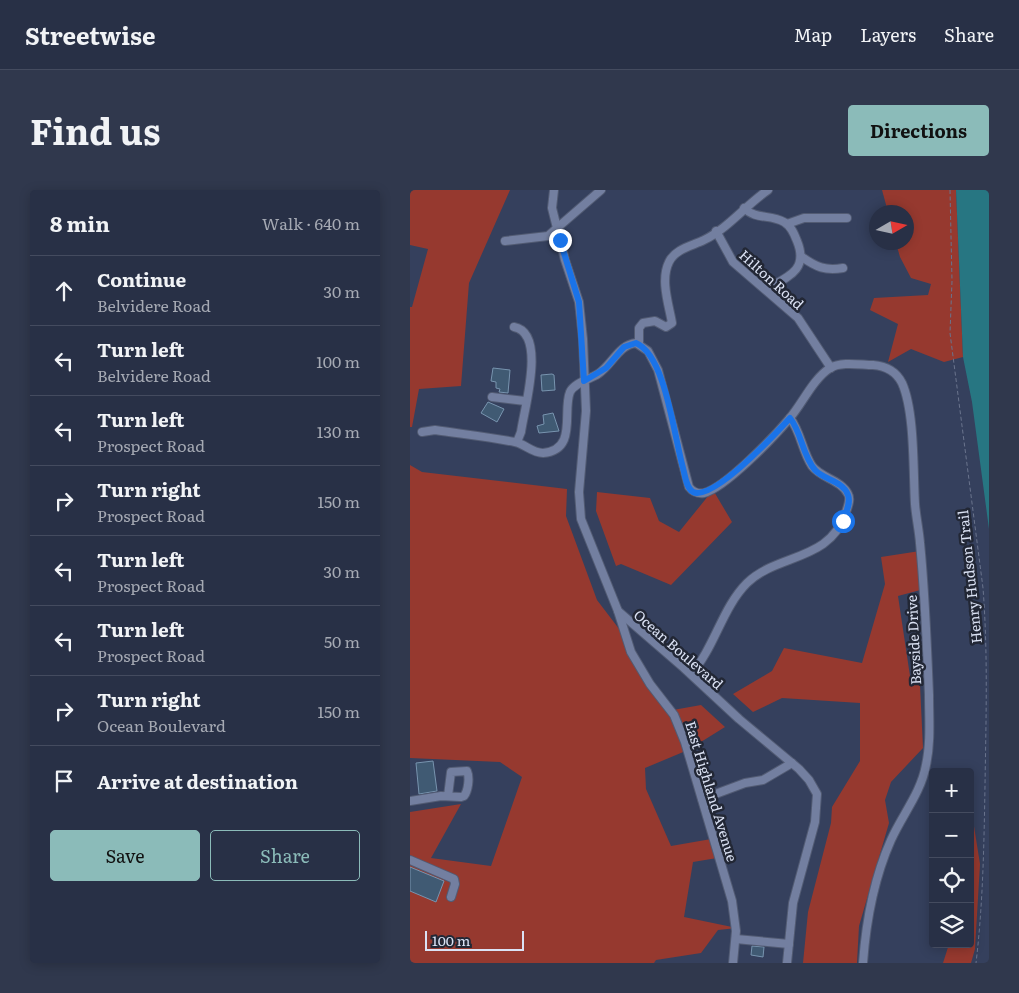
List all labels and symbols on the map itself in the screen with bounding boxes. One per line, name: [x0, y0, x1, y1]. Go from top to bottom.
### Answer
north arrow: [869, 205, 914, 250]
route end: [549, 229, 572, 252]
street label: Hilton Road: [735, 245, 809, 314]
street label: Henry Hudson Trail: [952, 509, 986, 645]
route start: [832, 510, 855, 533]
street label: Bayside Drive: [901, 595, 925, 685]
street label: Ocean Boulevard: [630, 604, 728, 694]
street label: East Highland Avenue: [681, 718, 743, 864]
scale bar: [425, 928, 524, 951]

